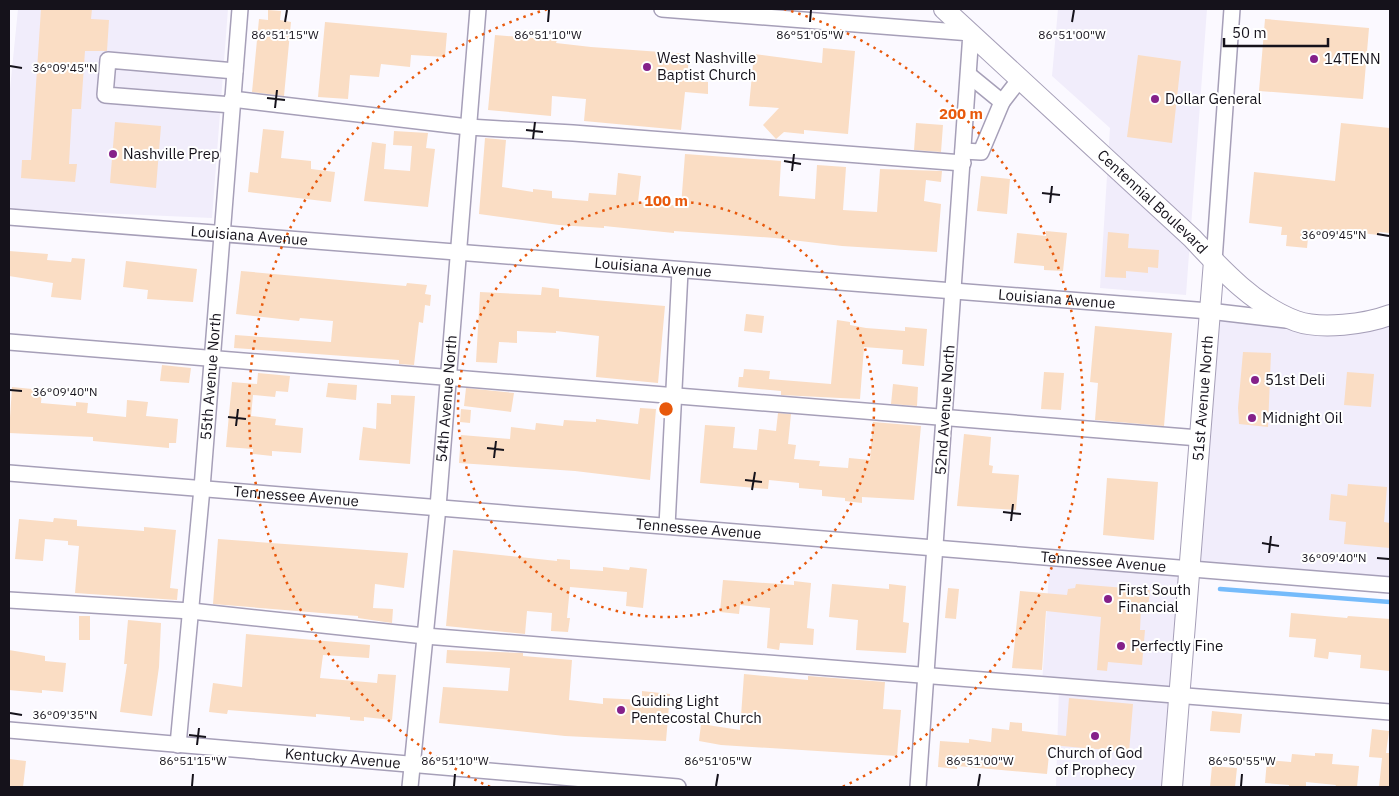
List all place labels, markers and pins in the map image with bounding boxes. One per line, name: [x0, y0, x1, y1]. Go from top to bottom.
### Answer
place label: West Nashville Baptist Church: [657, 48, 756, 84]
place label: 14TENN: [1324, 49, 1381, 68]
marker: 14TENN: [1308, 53, 1320, 65]
marker: West Nashville Baptist Church: [641, 61, 653, 73]
place label: Dollar General: [1165, 89, 1262, 108]
marker: Dollar General: [1149, 93, 1161, 105]
place label: Nashville Prep: [123, 144, 220, 163]
marker: Nashville Prep: [107, 148, 119, 160]
place label: 51st Deli: [1265, 370, 1325, 389]
marker: 51st Deli: [1249, 374, 1261, 386]
centre of rings: [657, 400, 675, 418]
place label: Midnight Oil: [1262, 408, 1343, 427]
marker: Midnight Oil: [1246, 412, 1258, 424]
place label: First South Financial: [1118, 580, 1191, 616]
marker: First South Financial: [1102, 593, 1114, 605]
place label: Perfectly Fine: [1131, 636, 1223, 655]
marker: Perfectly Fine: [1115, 640, 1127, 652]
place label: Guiding Light Pentecostal Church: [631, 691, 762, 727]
marker: Guiding Light Pentecostal Church: [615, 704, 627, 716]
marker: Church of God of Prophecy: [1089, 730, 1101, 742]
place label: Church of God of Prophecy: [1047, 743, 1143, 779]

